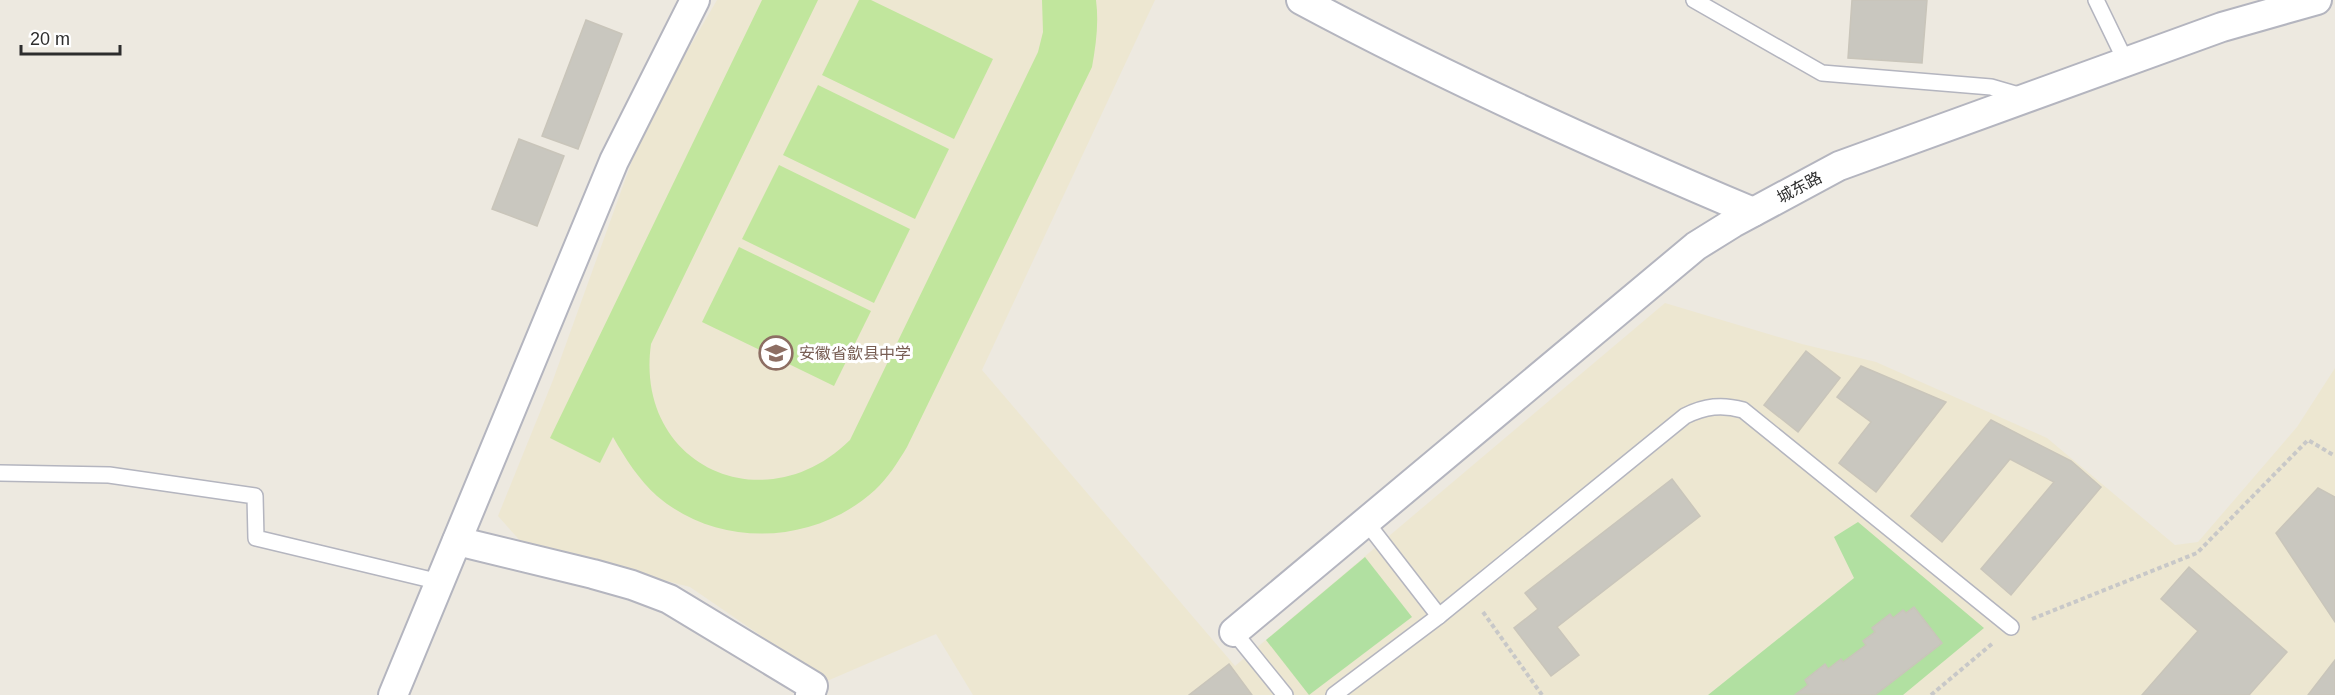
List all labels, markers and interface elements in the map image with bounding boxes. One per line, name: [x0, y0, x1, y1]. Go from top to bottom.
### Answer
scale bar: [21, 18, 120, 56]
text: 20 m: [30, 29, 70, 49]
street label: 城东路: [1774, 169, 1824, 206]
school or university icon: 安徽省歙县中学: [758, 335, 794, 371]
place label: 安徽省歙县中学: [799, 345, 911, 362]

